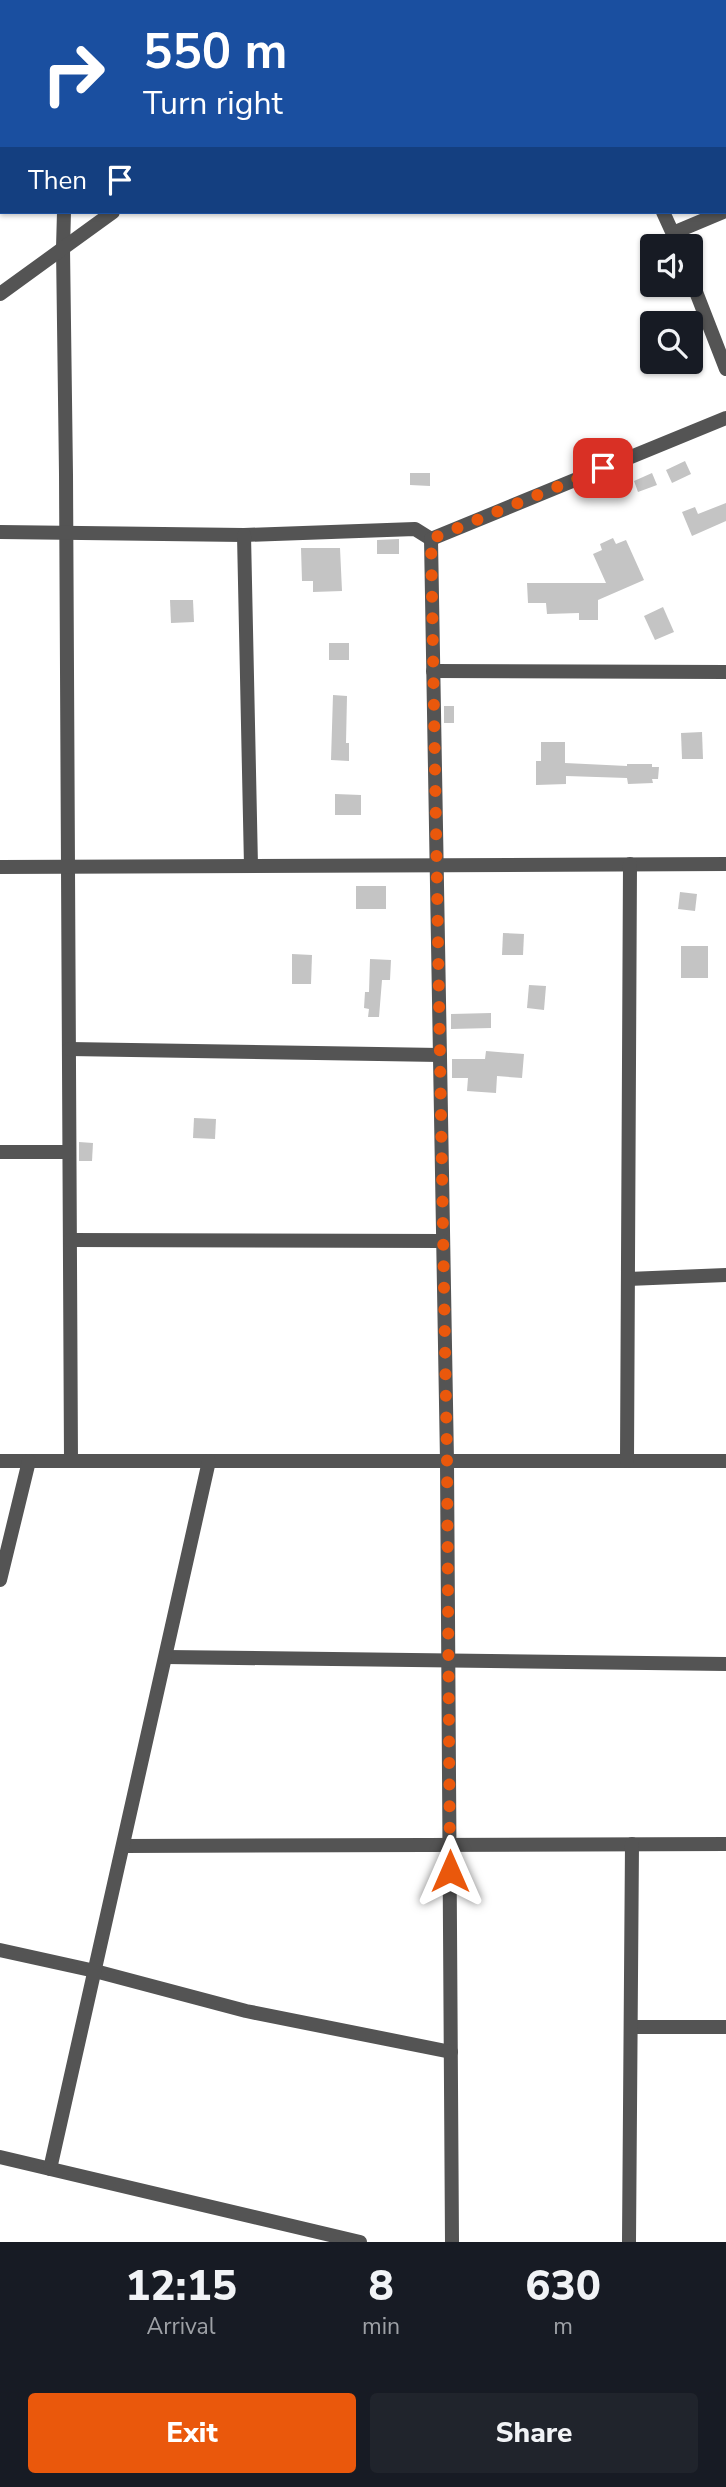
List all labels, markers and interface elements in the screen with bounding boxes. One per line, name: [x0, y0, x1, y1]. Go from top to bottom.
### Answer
text: 550 m: [143, 18, 287, 85]
icon: right: [28, 28, 119, 119]
text: Turn right: [143, 82, 283, 125]
icon: arrive: [101, 161, 139, 199]
text: Then: [28, 163, 87, 198]
map controls: [640, 234, 703, 374]
button: sound: [640, 234, 703, 297]
button: search: [640, 311, 703, 374]
pin: [573, 438, 633, 498]
icon: arrive: [584, 449, 622, 487]
position arrow: [413, 1834, 487, 1908]
text: 12:15: [125, 2258, 237, 2315]
text: 8: [368, 2258, 394, 2315]
text: 630: [525, 2258, 601, 2315]
text: Arrival: [146, 2311, 216, 2342]
text: min: [362, 2311, 400, 2342]
text: m: [553, 2311, 573, 2342]
button: Exit: [28, 2393, 356, 2473]
button: Share: [370, 2393, 698, 2473]

